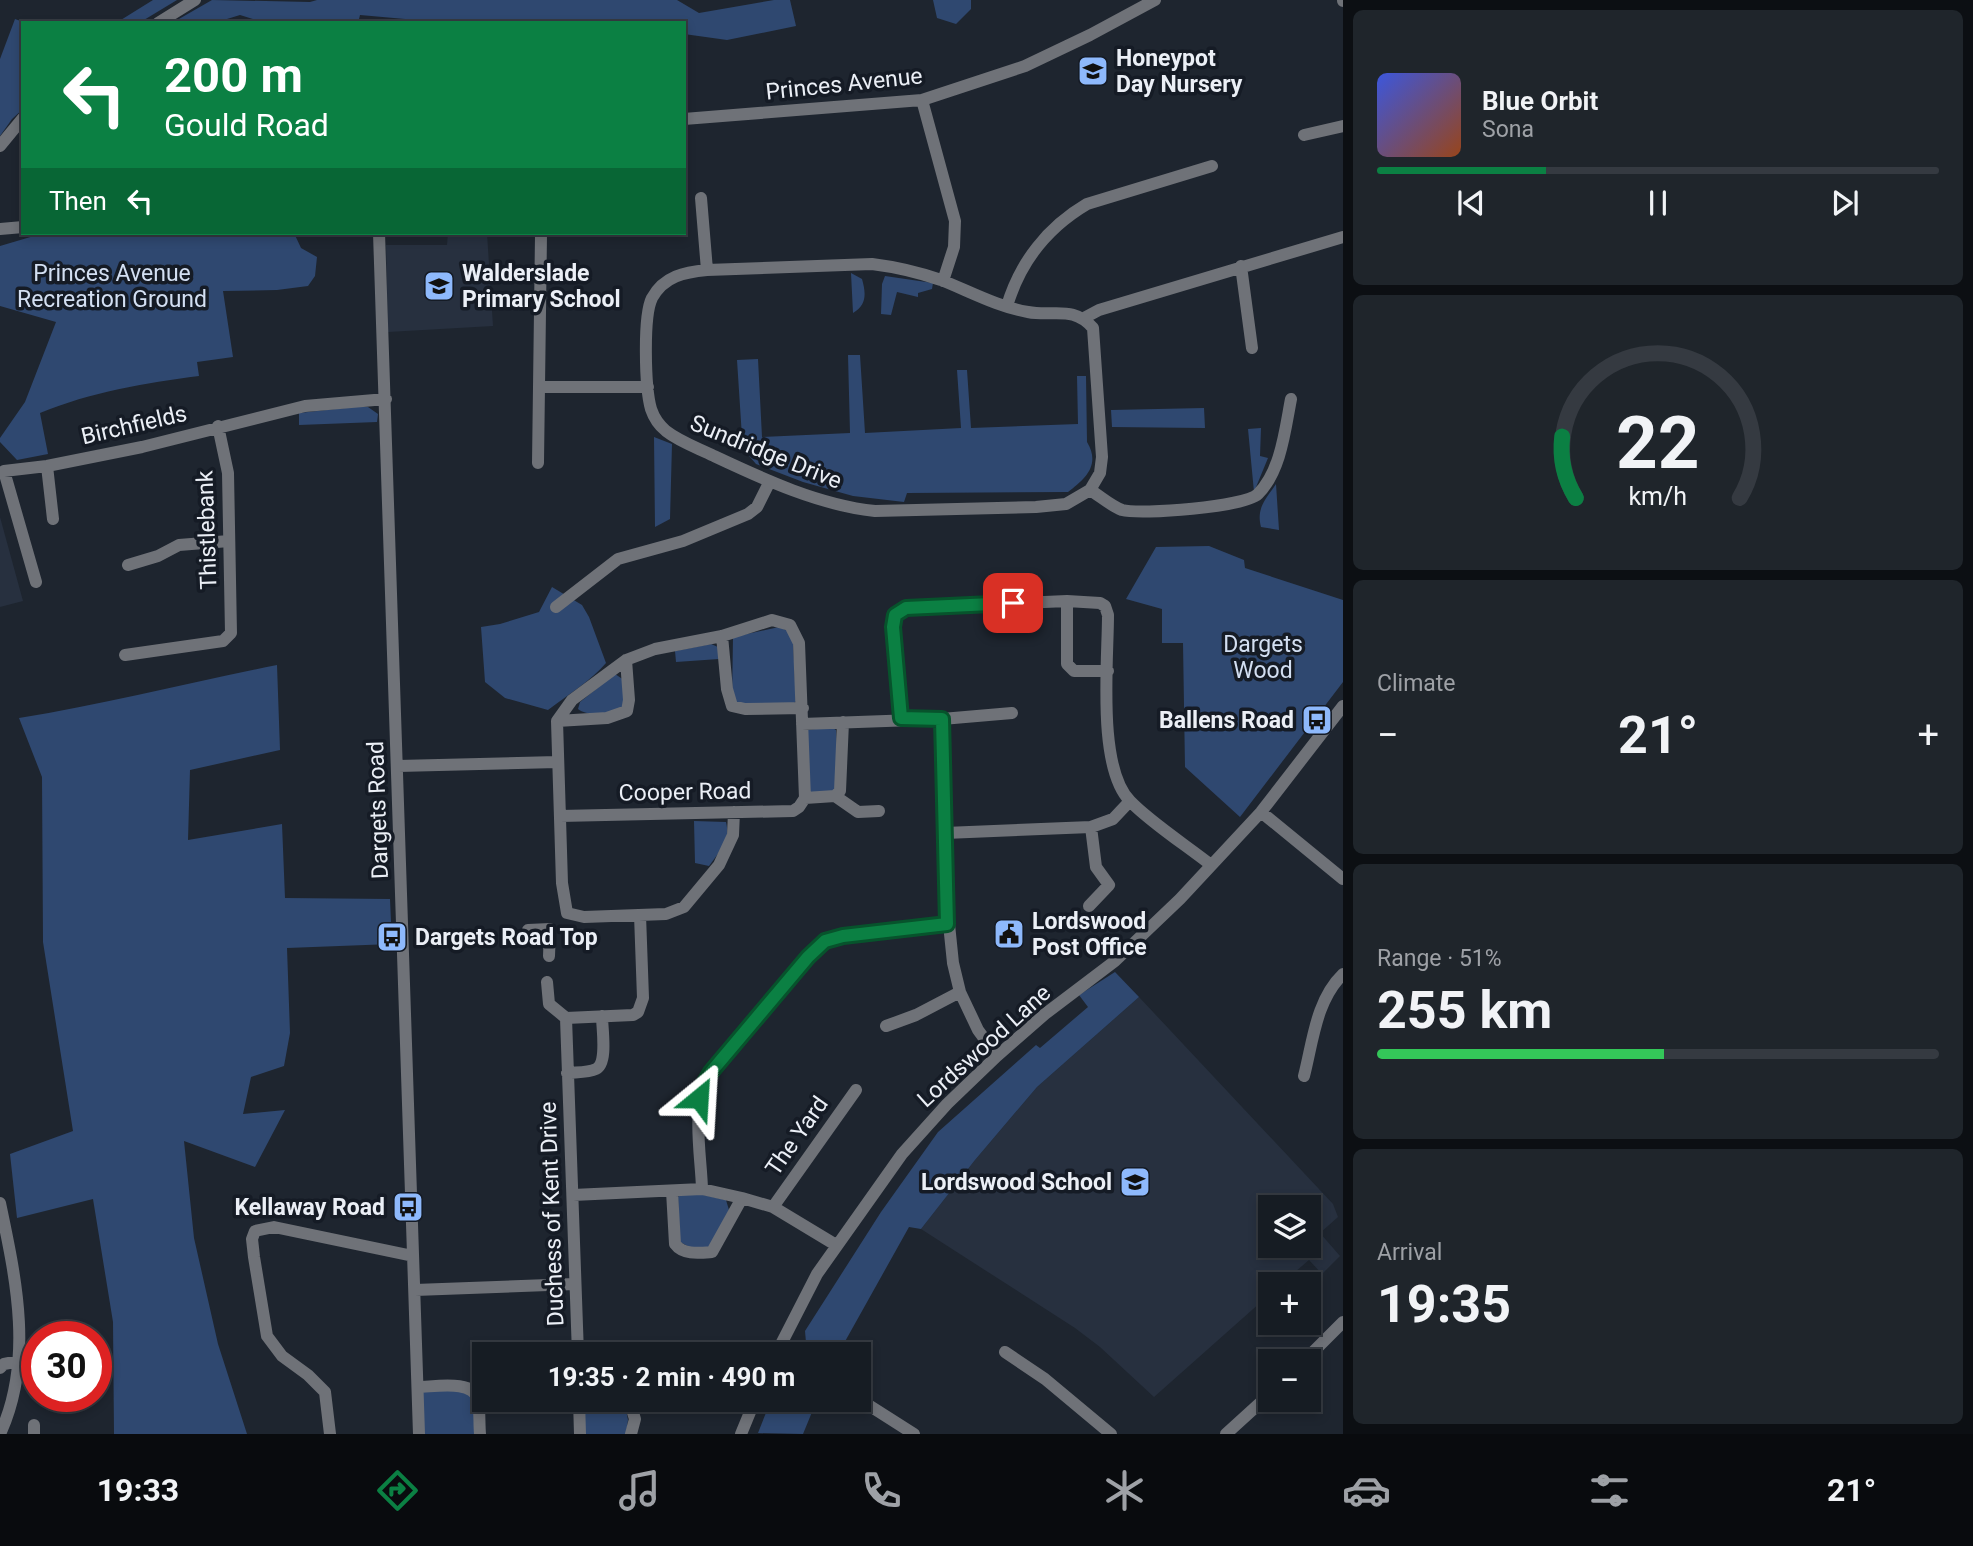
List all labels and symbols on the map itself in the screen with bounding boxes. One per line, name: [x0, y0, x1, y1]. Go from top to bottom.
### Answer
place label: Honeypot Day Nursery: [1116, 45, 1243, 98]
school or university icon: Honeypot Day Nursery: [1076, 54, 1110, 88]
street label: Princes Avenue: [764, 62, 924, 106]
park label: Princes Avenue Recreation Ground: [17, 260, 207, 313]
place label: Walderslade Primary School: [462, 260, 621, 313]
school or university icon: Walderslade Primary School: [422, 269, 456, 303]
street label: Birchfields: [79, 400, 189, 450]
street label: Sundridge Drive: [686, 409, 846, 495]
street label: Thistlebank: [191, 470, 223, 590]
pin: [983, 573, 1043, 633]
park label: Dargets Wood: [1223, 631, 1303, 684]
bus stop icon: Ballens Road: [1300, 703, 1334, 737]
place label: Ballens Road: [1159, 707, 1294, 734]
street label: Dargets Road: [362, 740, 394, 880]
street label: Cooper Road: [618, 777, 752, 807]
place label: Lordswood Post Office: [1032, 908, 1147, 961]
public building icon: Lordswood Post Office: [992, 917, 1026, 951]
bus stop icon: Dargets Road Top: [375, 920, 409, 954]
place label: Dargets Road Top: [415, 924, 598, 951]
street label: Lordswood Lane: [912, 979, 1056, 1113]
position arrow: [662, 1061, 736, 1135]
street label: The Yard: [760, 1091, 834, 1181]
street label: Duchess of Kent Drive: [535, 1101, 569, 1327]
school or university icon: Lordswood School: [1118, 1165, 1152, 1199]
place label: Lordswood School: [921, 1169, 1112, 1196]
bus stop icon: Kellaway Road: [391, 1190, 425, 1224]
place label: Kellaway Road: [234, 1194, 385, 1221]
speed limit sign: 30: [21, 1321, 112, 1412]

